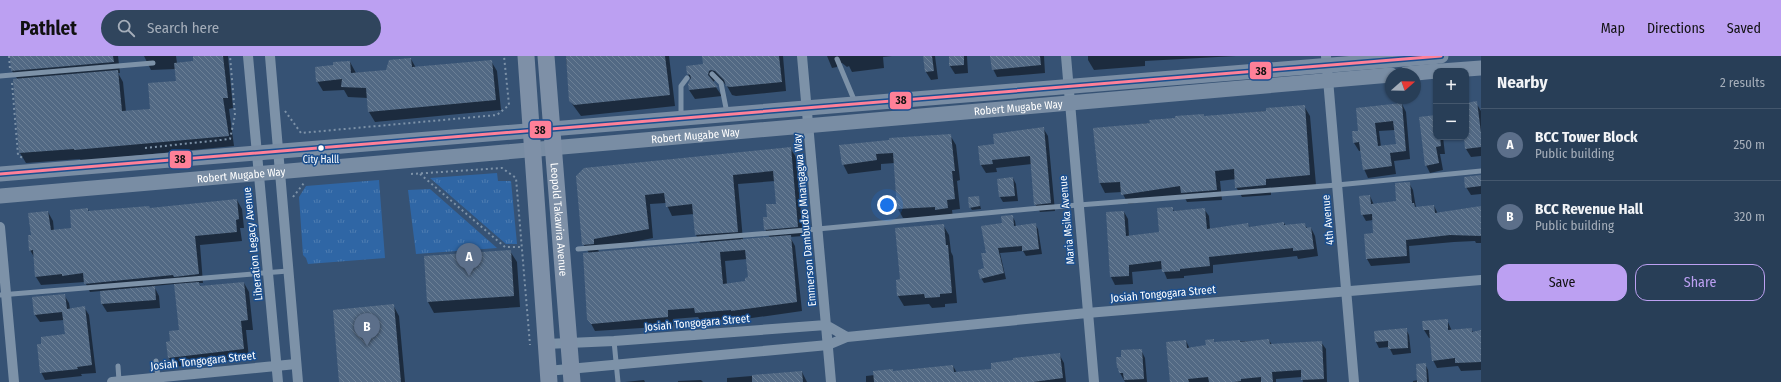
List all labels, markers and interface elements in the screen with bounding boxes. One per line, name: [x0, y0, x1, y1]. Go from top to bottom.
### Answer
search box: [101, 10, 381, 46]
text: Pathlet: [20, 17, 77, 40]
icon: search: [115, 17, 137, 39]
text: Search here: [147, 19, 219, 37]
text: Map: [1601, 20, 1625, 37]
text: Directions: [1647, 20, 1705, 37]
text: Saved: [1727, 20, 1761, 37]
line badge: 38: [1249, 61, 1272, 80]
text: 38: [1254, 65, 1267, 78]
north arrow: [1385, 68, 1421, 104]
map controls: [1433, 68, 1469, 140]
button: +: [1433, 68, 1469, 104]
text: Nearby: [1497, 72, 1548, 93]
text: 2 results: [1720, 75, 1765, 90]
line badge: 38: [889, 91, 912, 110]
text: 38: [894, 94, 907, 107]
street label: Robert Mugabe Way: [973, 97, 1063, 118]
button: −: [1433, 104, 1469, 140]
line badge: 38: [529, 120, 552, 139]
text: 38: [533, 124, 546, 137]
street label: Robert Mugabe Way: [651, 125, 740, 146]
text: BCC Tower Block: [1535, 128, 1638, 146]
street label: Emmerson Dambudzo Mnangagwa Way: [791, 133, 819, 307]
text: A: [1506, 137, 1514, 152]
text: 250 m: [1733, 137, 1765, 152]
marker: City Halll: [316, 143, 326, 153]
text: Public building: [1535, 146, 1614, 161]
line badge: 38: [169, 150, 192, 169]
text: 38: [173, 153, 186, 166]
place label: City Halll: [303, 154, 340, 166]
street label: Leopold Takawira Avenue: [548, 162, 570, 277]
street label: Robert Mugabe Way: [196, 165, 286, 185]
street label: Maria Msika Avenue: [1057, 175, 1077, 265]
street label: Liberation Legacy Avenue: [241, 187, 265, 301]
street label: 4th Avenue: [1319, 194, 1337, 246]
your location: [877, 195, 897, 215]
text: BCC Revenue Hall: [1535, 200, 1643, 218]
text: B: [1506, 209, 1514, 224]
text: 320 m: [1734, 209, 1765, 224]
text: Public building: [1535, 218, 1614, 233]
pin: A: [456, 243, 482, 276]
button: Save: [1497, 264, 1627, 301]
button: Share: [1635, 264, 1765, 301]
street label: Josiah Tongogara Street: [1110, 283, 1217, 305]
street label: Josiah Tongogara Street: [644, 312, 751, 334]
pin: B: [354, 313, 380, 346]
street label: Josiah Tongogara Street: [150, 349, 257, 373]

